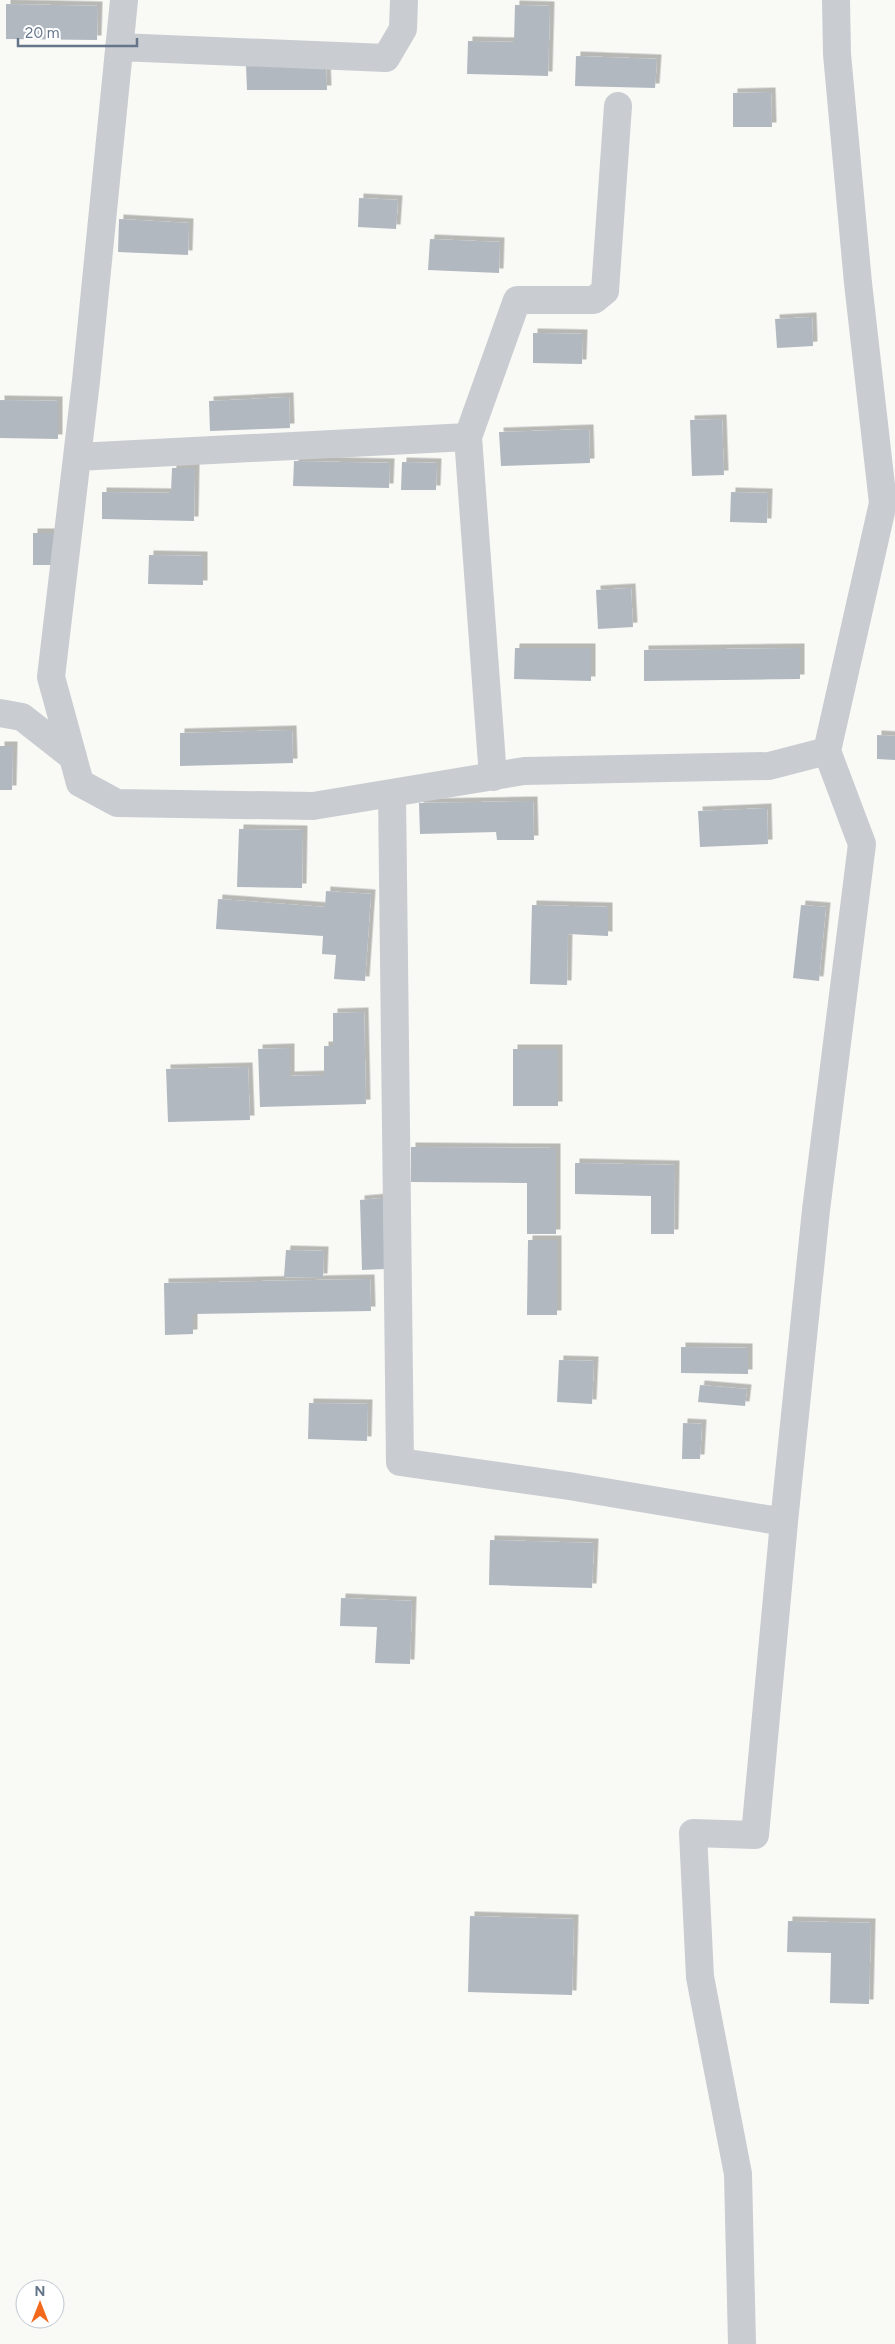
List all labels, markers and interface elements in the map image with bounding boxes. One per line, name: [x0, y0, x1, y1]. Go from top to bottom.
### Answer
scale bar: [18, 15, 136, 47]
text: 20 m: [25, 24, 59, 42]
north arrow: [15, 2279, 65, 2329]
text: N: [35, 2283, 45, 2300]

